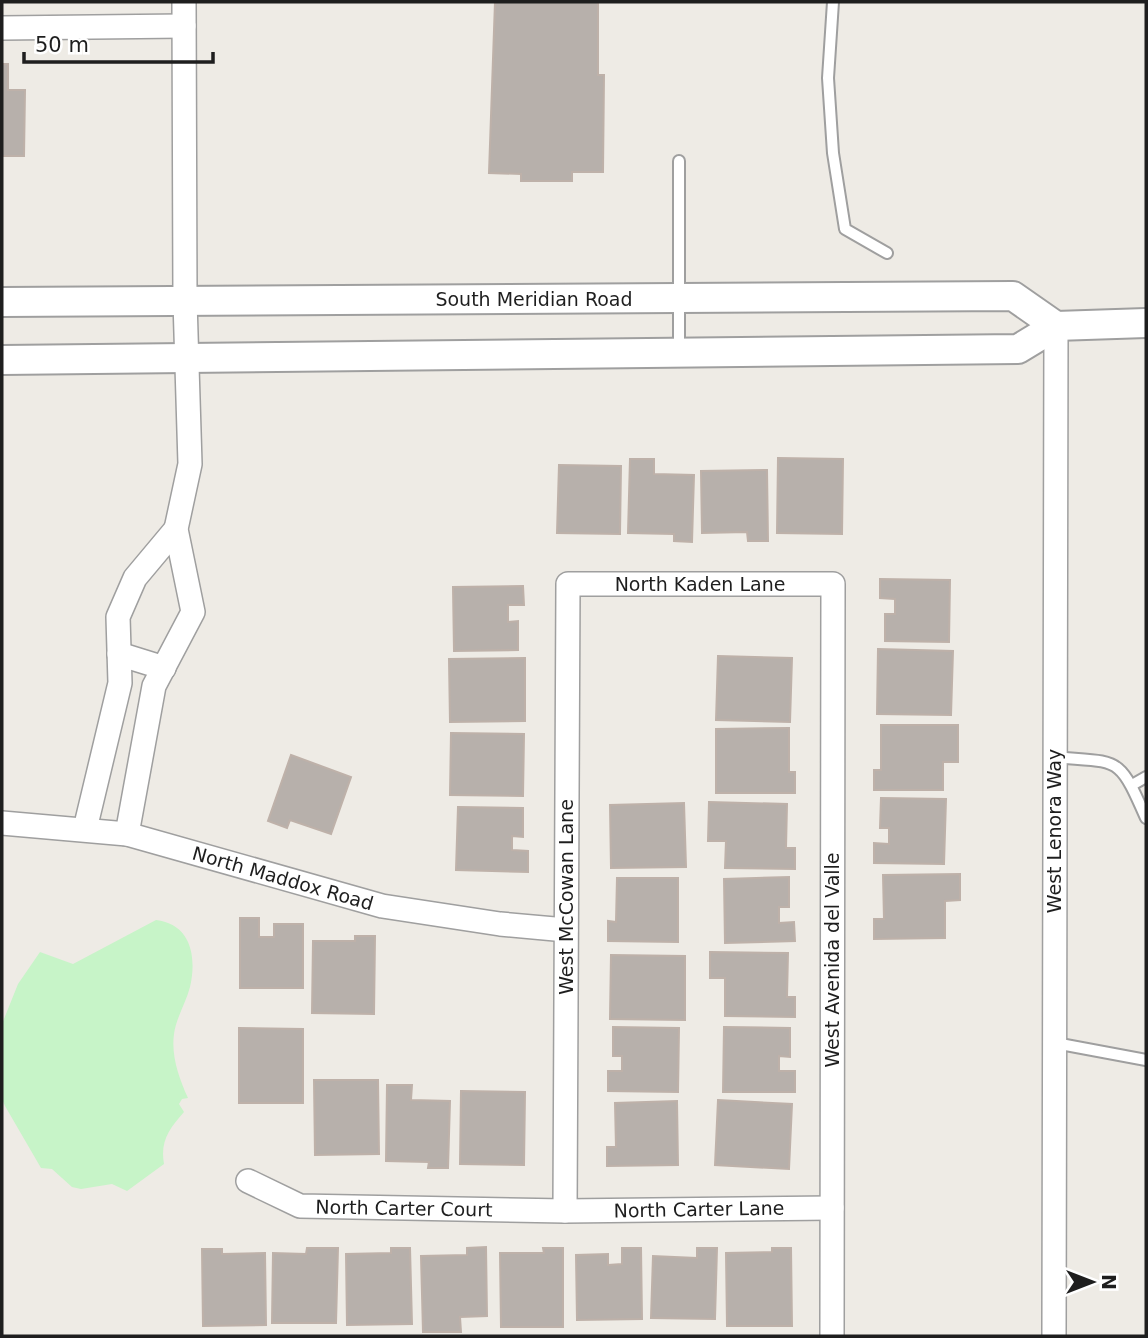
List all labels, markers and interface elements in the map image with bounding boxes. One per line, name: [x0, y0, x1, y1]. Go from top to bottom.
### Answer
scale bar: [24, 21, 214, 65]
text: 50 m: [35, 33, 89, 57]
street label: South Meridian Road: [435, 288, 633, 310]
street label: North Kaden Lane: [615, 573, 785, 595]
street label: West Lenora Way: [1043, 749, 1065, 913]
street label: West McCowan Lane: [555, 799, 577, 995]
street label: North Maddox Road: [190, 842, 376, 914]
street label: West Avenida del Valle: [821, 852, 843, 1068]
street label: North Carter Court: [315, 1195, 493, 1221]
street label: North Carter Lane: [613, 1197, 785, 1221]
north arrow: [1057, 1247, 1127, 1317]
text: N: [1098, 1274, 1120, 1290]

